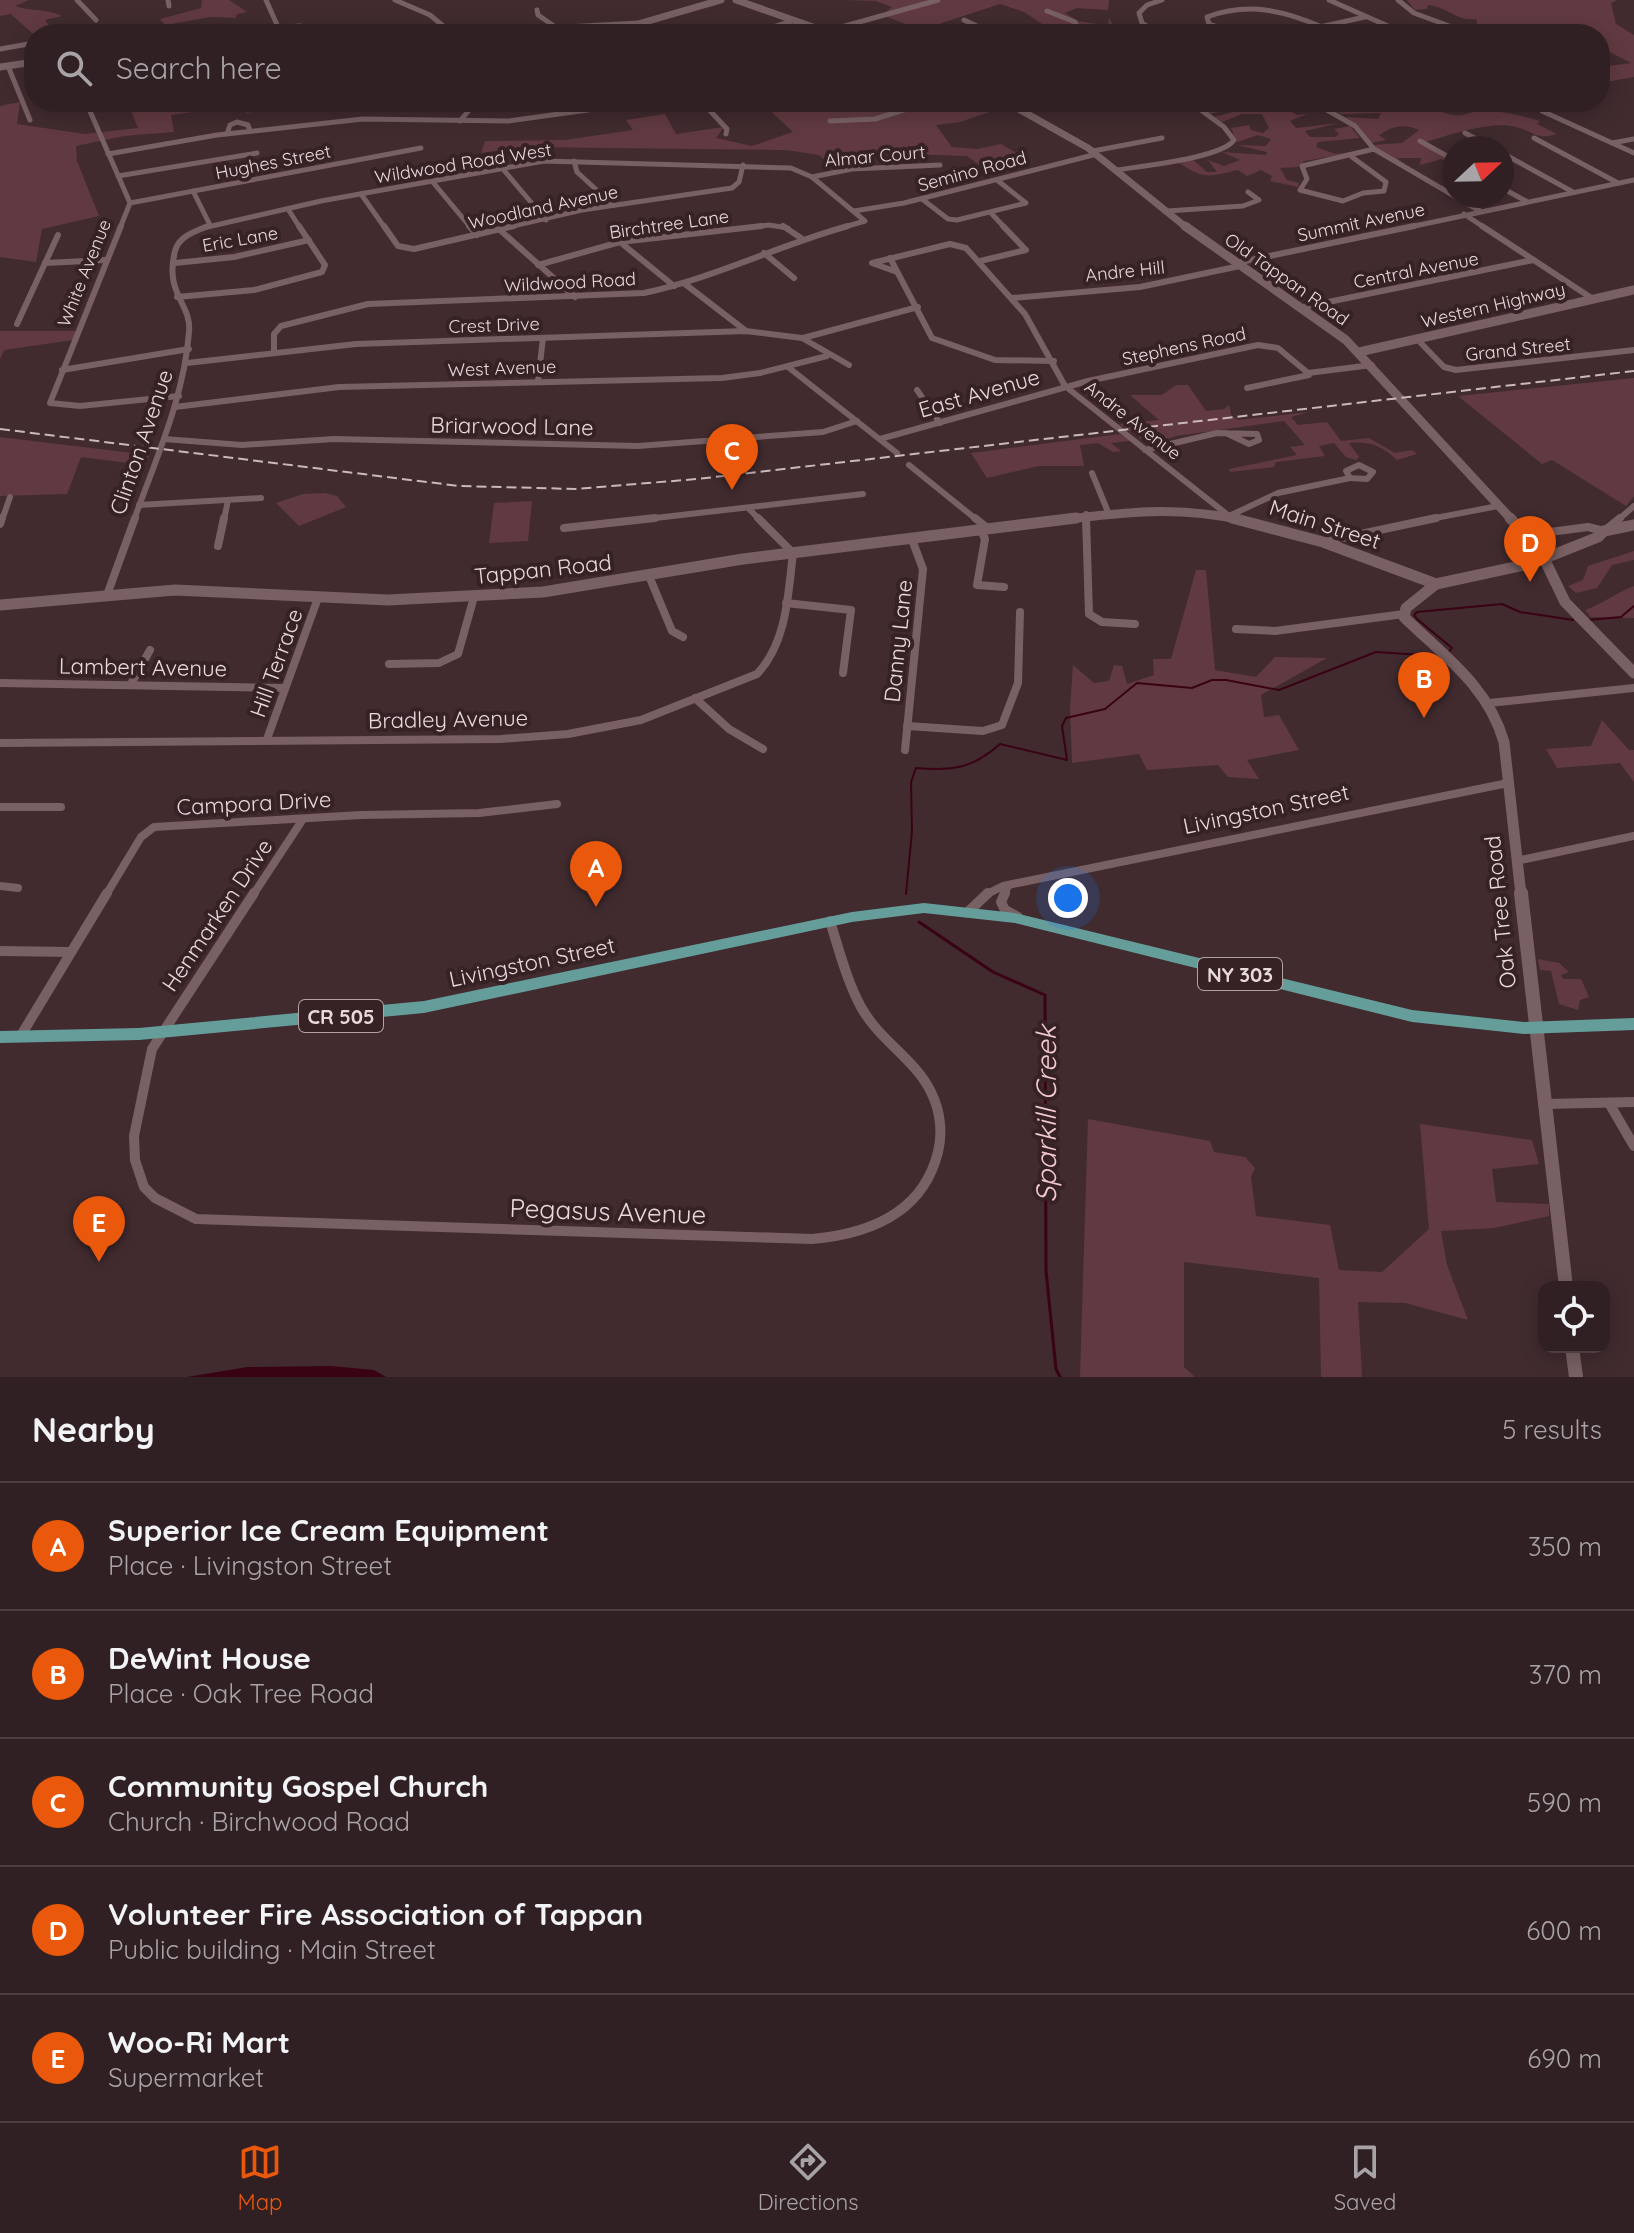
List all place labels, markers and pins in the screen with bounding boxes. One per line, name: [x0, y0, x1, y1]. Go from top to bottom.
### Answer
pin: C: [706, 424, 758, 490]
pin: D: [1504, 516, 1556, 582]
pin: B: [1398, 652, 1450, 718]
pin: A: [570, 841, 622, 907]
pin: E: [73, 1196, 125, 1262]

